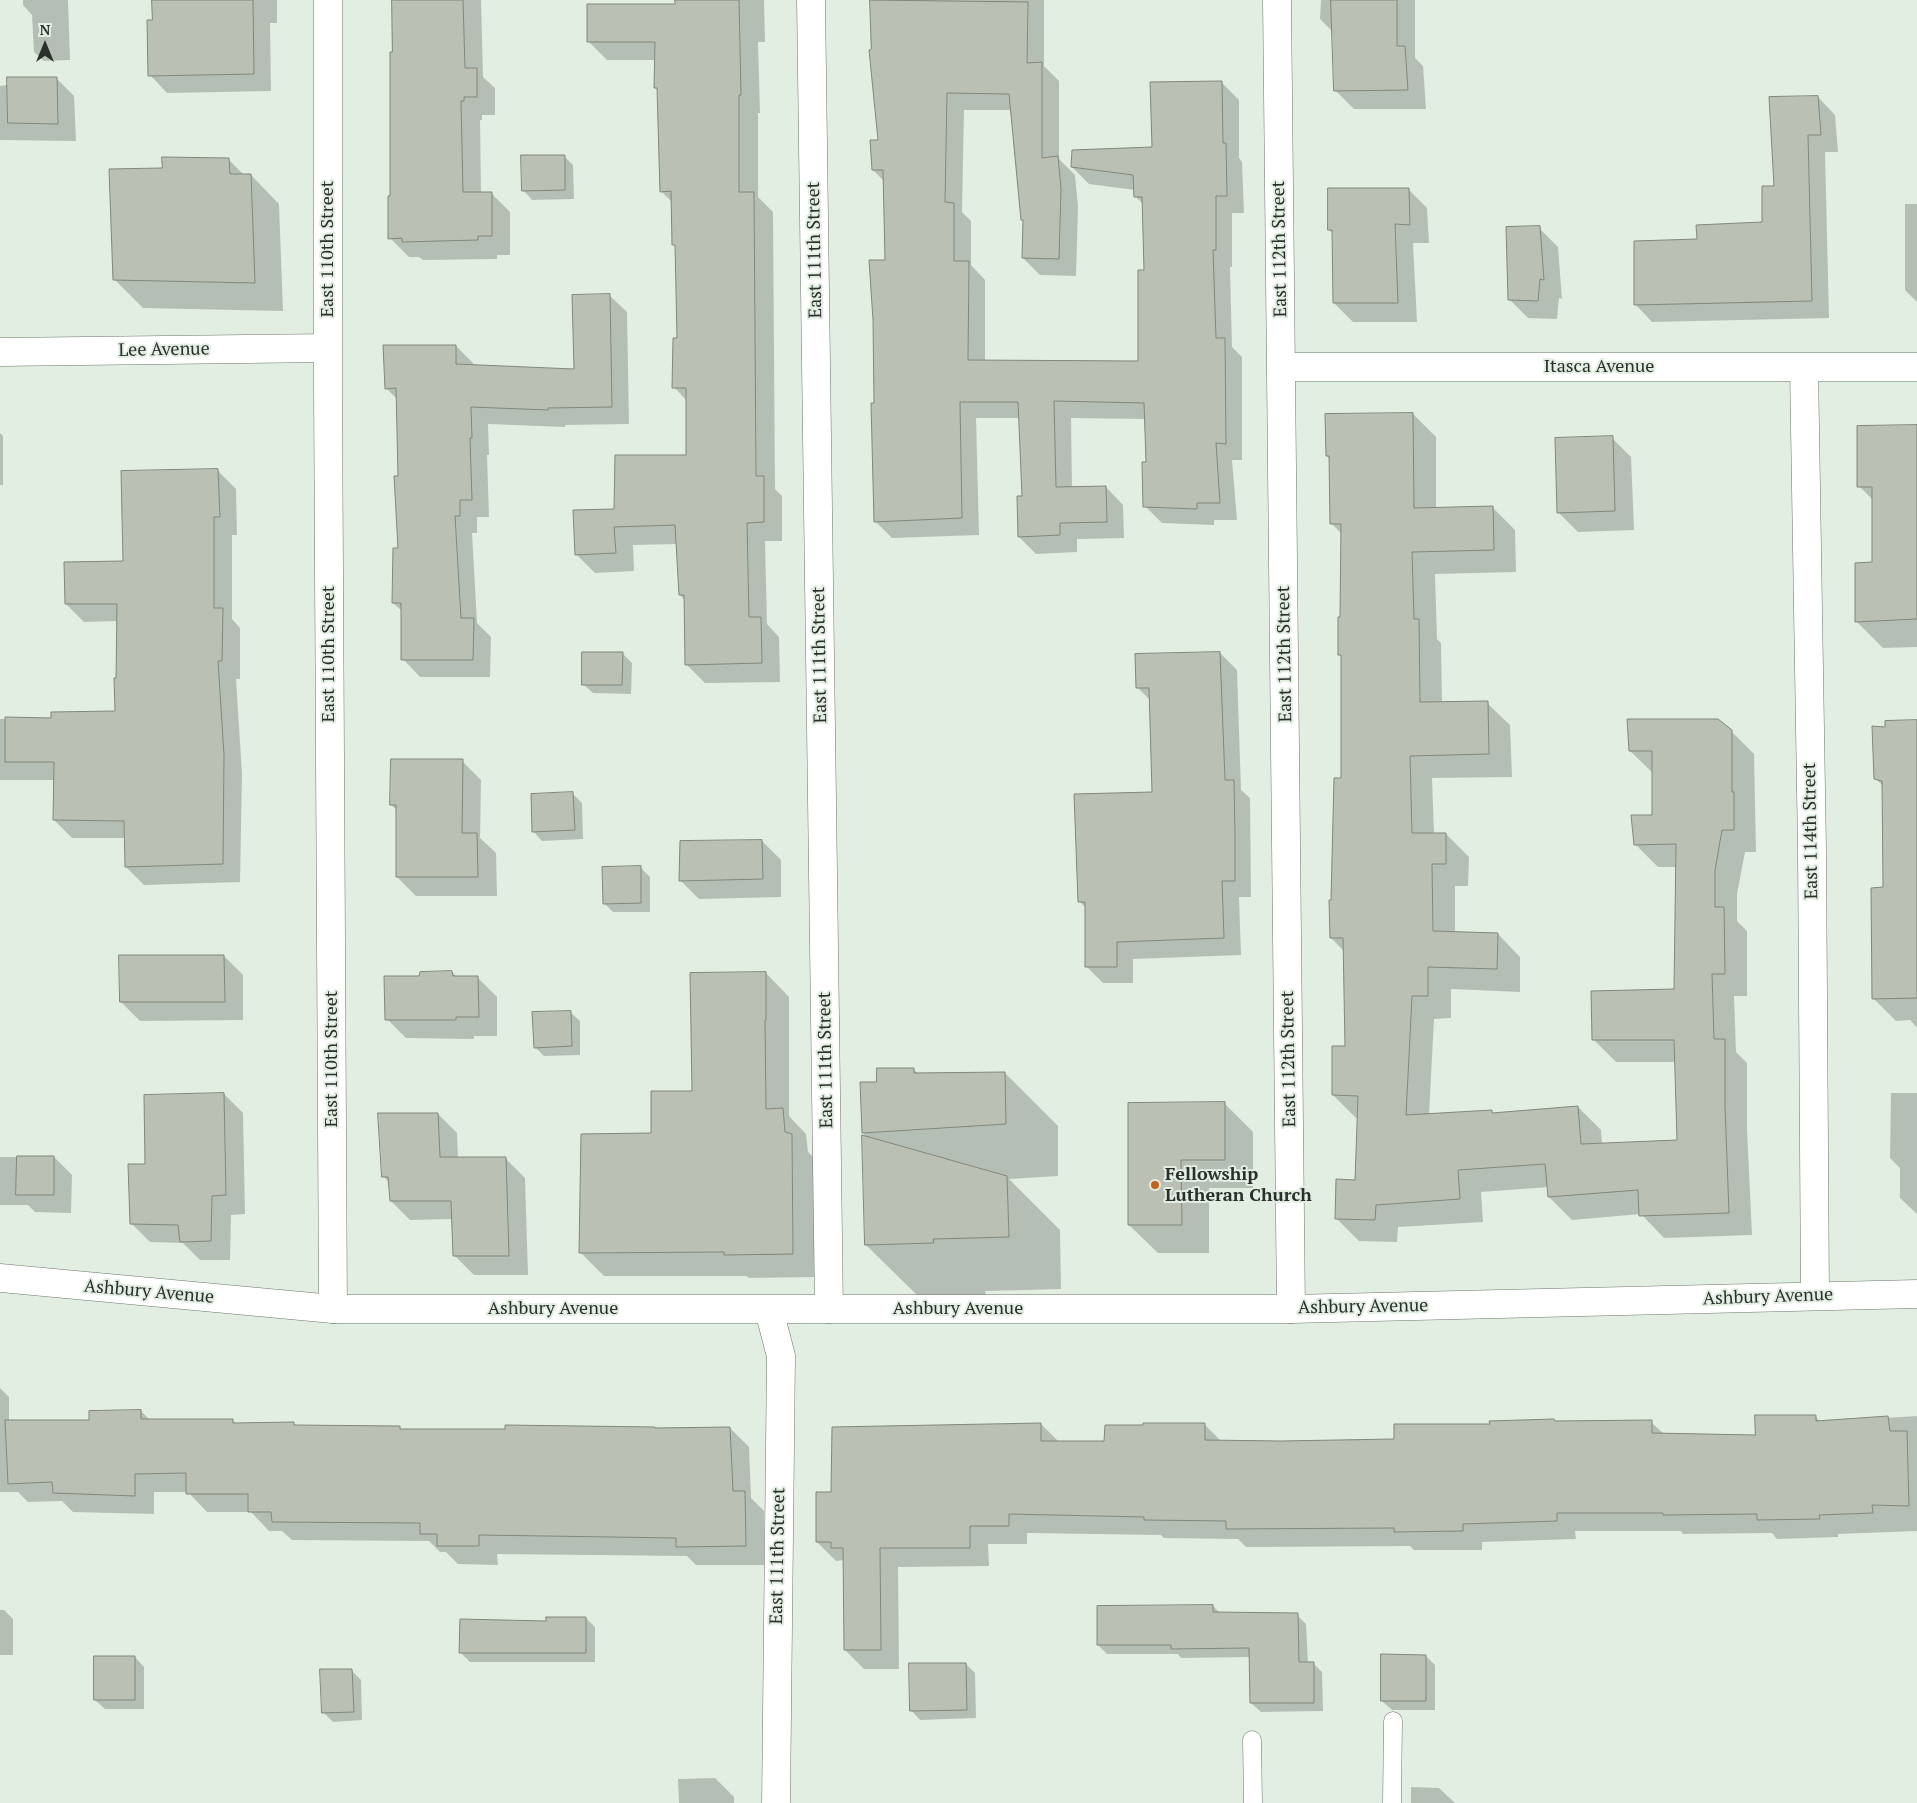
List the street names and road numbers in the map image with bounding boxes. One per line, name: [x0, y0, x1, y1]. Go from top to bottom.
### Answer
street label: East 112th Street: [1268, 180, 1292, 318]
street label: East 110th Street: [317, 181, 339, 317]
street label: East 111th Street: [803, 181, 827, 319]
street label: Lee Avenue: [118, 338, 210, 362]
street label: Itasca Avenue: [1544, 356, 1654, 378]
street label: East 112th Street: [1273, 585, 1297, 723]
street label: East 110th Street: [318, 586, 340, 722]
street label: East 111th Street: [808, 586, 832, 724]
street label: East 114th Street: [1799, 762, 1823, 900]
street label: East 112th Street: [1277, 990, 1301, 1128]
street label: East 110th Street: [321, 991, 343, 1127]
street label: East 111th Street: [814, 991, 838, 1129]
street label: Ashbury Avenue: [83, 1276, 215, 1308]
street label: Ashbury Avenue: [1702, 1284, 1834, 1310]
street label: Ashbury Avenue: [1298, 1295, 1428, 1319]
street label: Ashbury Avenue: [488, 1298, 618, 1320]
street label: Ashbury Avenue: [893, 1298, 1023, 1320]
street label: East 111th Street: [766, 1487, 790, 1625]

